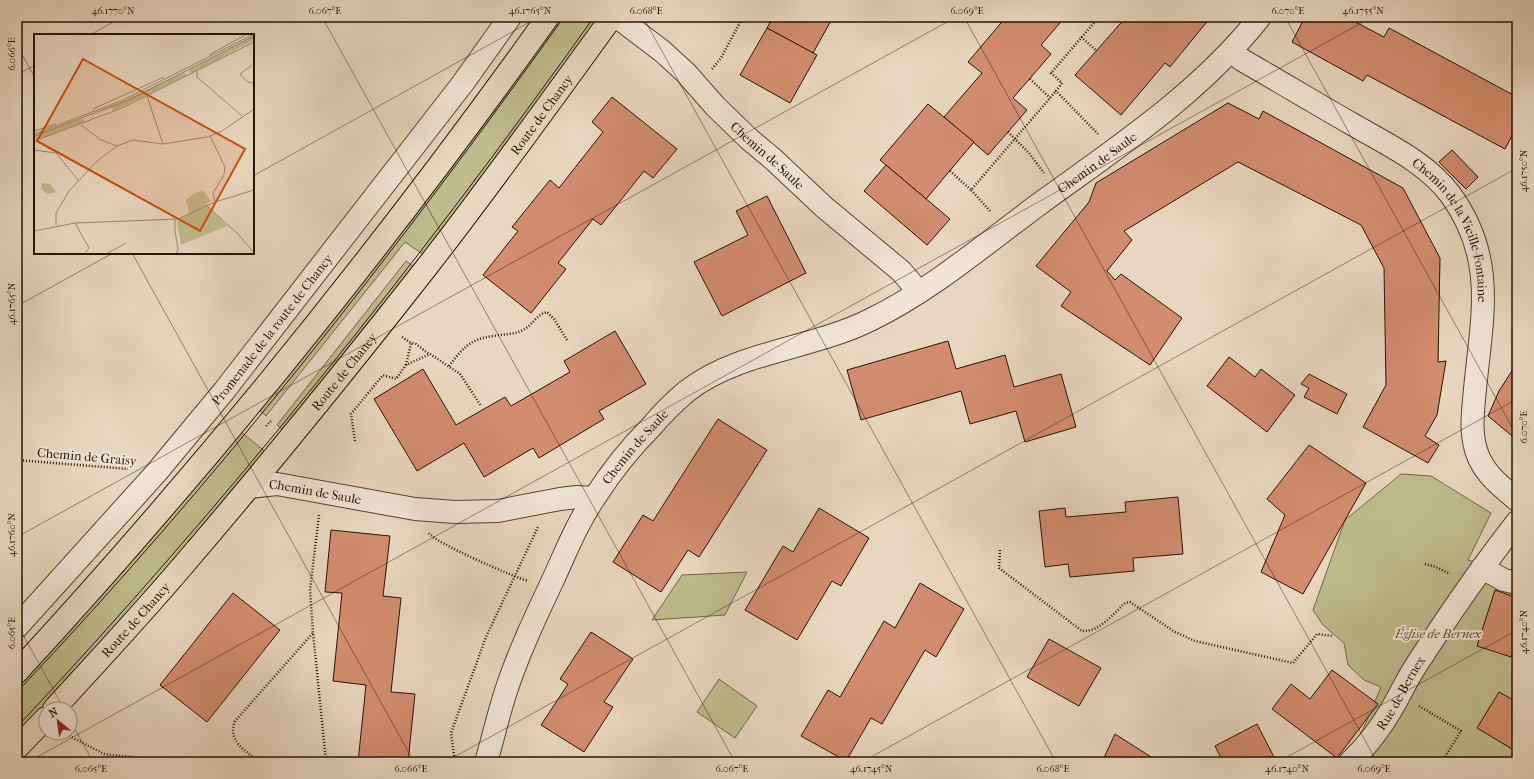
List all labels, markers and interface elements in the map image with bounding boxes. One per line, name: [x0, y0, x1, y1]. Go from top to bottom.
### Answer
text: 46.1770°N: [91, 5, 135, 17]
text: 6.067°E: [309, 5, 341, 17]
text: 46.1765°N: [509, 5, 552, 17]
text: 6.068°E: [629, 5, 663, 17]
text: 6.069°E: [950, 5, 984, 17]
text: 6.070°E: [1272, 5, 1304, 17]
text: 46.1755°N: [1342, 5, 1384, 17]
inset map: [34, 34, 254, 254]
text: 6.066°E: [6, 37, 18, 71]
street label: Route de Chancy: [507, 71, 576, 158]
street label: Chemin de Saule: [728, 119, 808, 193]
street label: Chemin de Saule: [1055, 129, 1140, 196]
text: 46.1750°N: [1518, 149, 1530, 192]
street label: Chemin de la Vieille-Fontaine: [1409, 155, 1490, 303]
street label: Promenade de la route de Chancy: [209, 250, 336, 408]
text: 46.1765°N: [6, 282, 18, 325]
street label: Route de Chancy: [308, 329, 381, 414]
street label: Chemin de Saule: [599, 406, 672, 487]
text: 6.070°E: [1518, 411, 1530, 443]
street label: Chemin de Graisy: [37, 445, 138, 468]
street label: Chemin de Saule: [268, 477, 363, 507]
text: 46.1760°N: [6, 513, 18, 557]
street label: Route de Chancy: [98, 578, 174, 660]
text: 46.1740°N: [1518, 610, 1530, 654]
text: 6.065°E: [6, 617, 18, 649]
park label: Église de Bernex: [1394, 626, 1481, 641]
street label: Rue de Bernex: [1373, 653, 1428, 733]
north arrow: [38, 701, 78, 741]
text: N: [47, 705, 61, 720]
text: 6.065°E: [75, 763, 107, 775]
text: 6.066°E: [394, 763, 428, 775]
text: 6.067°E: [716, 763, 748, 775]
text: 46.1745°N: [850, 763, 893, 775]
text: 6.068°E: [1036, 763, 1070, 775]
text: 46.1740°N: [1265, 763, 1309, 775]
text: 6.069°E: [1357, 763, 1391, 775]

